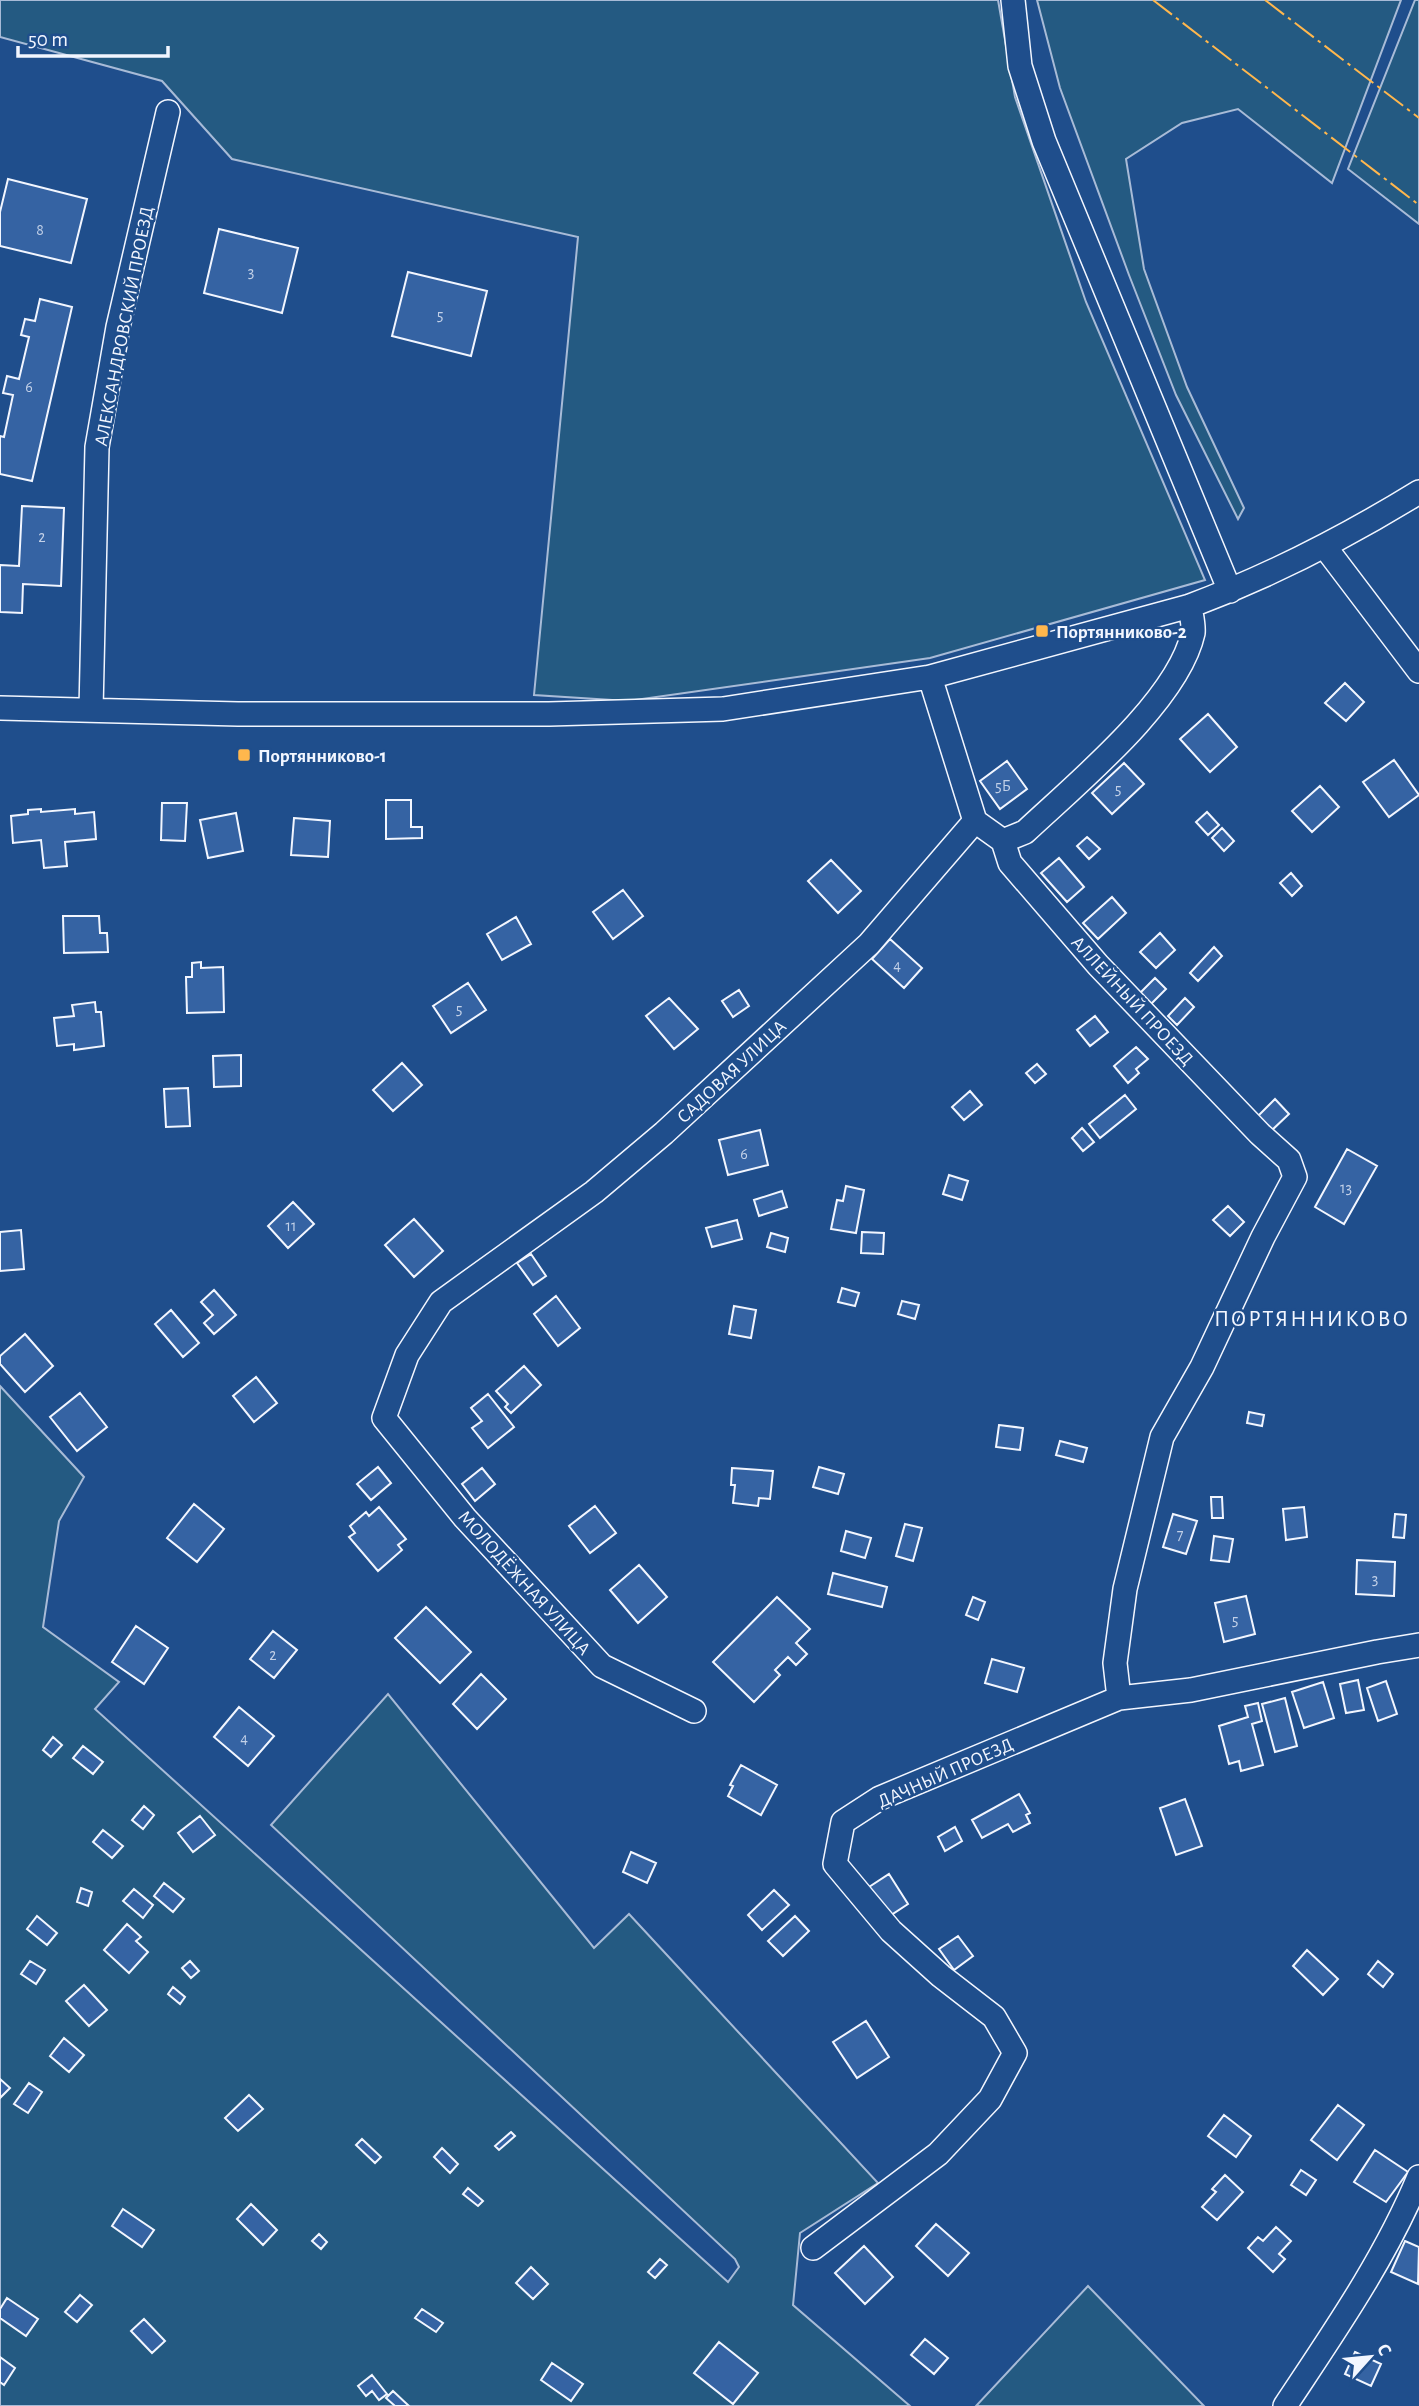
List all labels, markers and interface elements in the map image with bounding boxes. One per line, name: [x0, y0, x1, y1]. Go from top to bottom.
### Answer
scale bar: [18, 14, 168, 58]
text: 50 m: [28, 29, 68, 50]
street label: АЛЕКСАНДРОВСКИЙ ПРОЕЗД: [91, 205, 157, 448]
house number: 8: [36, 222, 44, 238]
house number: 3: [248, 264, 254, 280]
house number: 5: [437, 307, 443, 323]
house number: 6: [25, 379, 33, 395]
house number: 2: [38, 529, 46, 545]
marker: Портянниково-2: [1034, 623, 1050, 639]
place label: Портянниково-2: [1056, 623, 1187, 642]
marker: Портянниково-1: [236, 747, 252, 763]
place label: Портянниково-1: [258, 747, 387, 766]
house number: 5Б: [995, 778, 1011, 794]
house number: 5: [1115, 781, 1121, 797]
street label: АЛЛЕЙНЫЙ ПРОЕЗД: [1067, 932, 1197, 1069]
house number: 4: [893, 957, 901, 973]
house number: 5: [456, 1001, 462, 1017]
street label: САДОВАЯ УЛИЦА: [674, 1017, 790, 1127]
house number: 6: [740, 1146, 748, 1162]
house number: 13: [1340, 1180, 1352, 1196]
house number: 11: [285, 1218, 297, 1234]
district label: ПОРТЯННИКОВО: [1214, 1308, 1410, 1331]
street label: МОЛОДЁЖНАЯ УЛИЦА: [454, 1506, 594, 1659]
house number: 7: [1177, 1527, 1184, 1543]
house number: 3: [1372, 1571, 1378, 1587]
house number: 5: [1232, 1612, 1238, 1628]
house number: 2: [269, 1647, 277, 1663]
house number: 4: [240, 1730, 248, 1746]
street label: ДАЧНЫЙ ПРОЕЗД: [875, 1734, 1016, 1812]
north arrow: [1335, 2322, 1405, 2392]
text: С: [1373, 2341, 1395, 2359]

